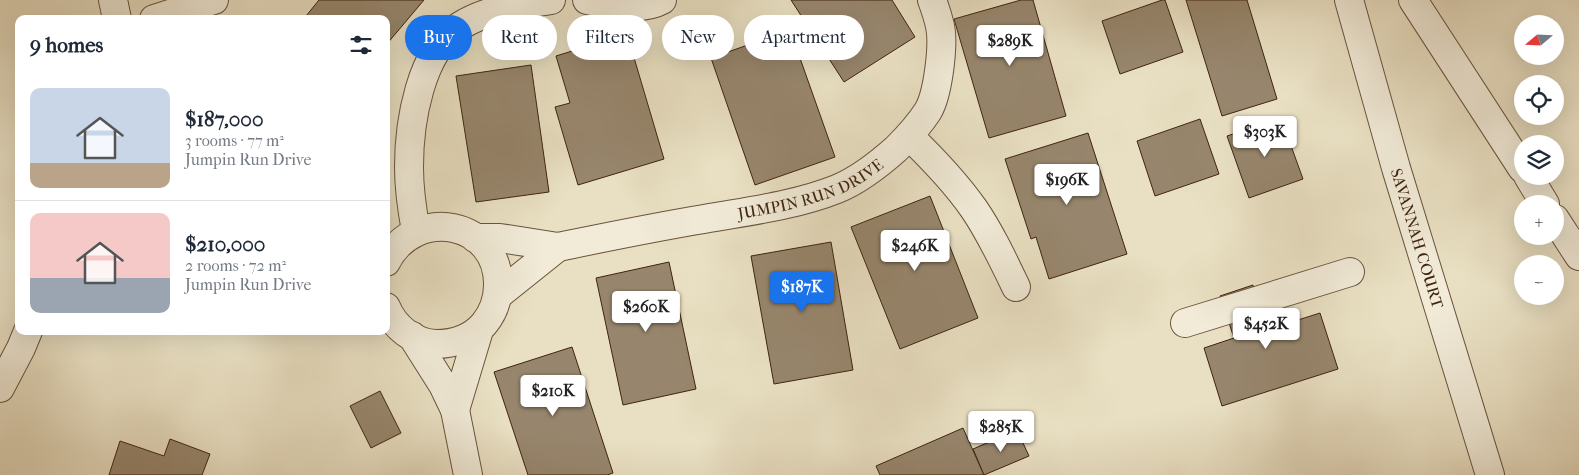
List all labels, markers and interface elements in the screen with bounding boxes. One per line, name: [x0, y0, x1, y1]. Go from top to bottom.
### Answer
chip: Buy: [405, 15, 472, 60]
chip: Rent: [482, 15, 557, 60]
chip: Filters: [567, 15, 652, 60]
chip: New: [662, 15, 734, 60]
chip: Apartment: [744, 15, 864, 60]
north arrow: [1514, 15, 1564, 65]
map controls: [1514, 15, 1564, 305]
pin: $289K: [975, 24, 1045, 67]
icon: filters: [347, 31, 375, 59]
text: $289K: [987, 31, 1033, 50]
text: 9 homes: [30, 33, 103, 57]
button: locate: [1514, 75, 1564, 125]
text: $187,000: [185, 107, 263, 131]
icon: home: [70, 108, 130, 168]
pin: $303K: [1230, 116, 1300, 158]
text: $303K: [1244, 122, 1286, 141]
text: 3 rooms · 77 m²: [185, 131, 284, 150]
button: layers: [1514, 135, 1564, 185]
text: Jumpin Run Drive: [185, 150, 311, 169]
street label: JUMPIN RUN DRIVE: [734, 154, 887, 223]
pin: $196K: [1032, 164, 1102, 206]
street label: SAVANNAH COURT: [1387, 166, 1448, 311]
text: $196K: [1045, 170, 1089, 189]
button: +: [1514, 195, 1564, 245]
pin: $246K: [880, 230, 950, 272]
text: $210,000: [185, 232, 265, 256]
icon: home: [70, 233, 130, 293]
text: $246K: [892, 236, 938, 255]
button: −: [1514, 255, 1564, 305]
text: 2 rooms · 72 m²: [185, 256, 286, 275]
pin: $187K: [767, 270, 837, 313]
text: Jumpin Run Drive: [185, 275, 311, 294]
text: $187K: [781, 277, 823, 296]
pin: $260K: [611, 290, 681, 333]
text: $260K: [623, 297, 669, 316]
pin: $452K: [1231, 308, 1301, 350]
text: $452K: [1244, 314, 1288, 333]
pin: $210K: [518, 374, 588, 417]
text: $210K: [531, 381, 575, 400]
pin: $285K: [966, 410, 1036, 453]
text: $285K: [979, 417, 1023, 436]

